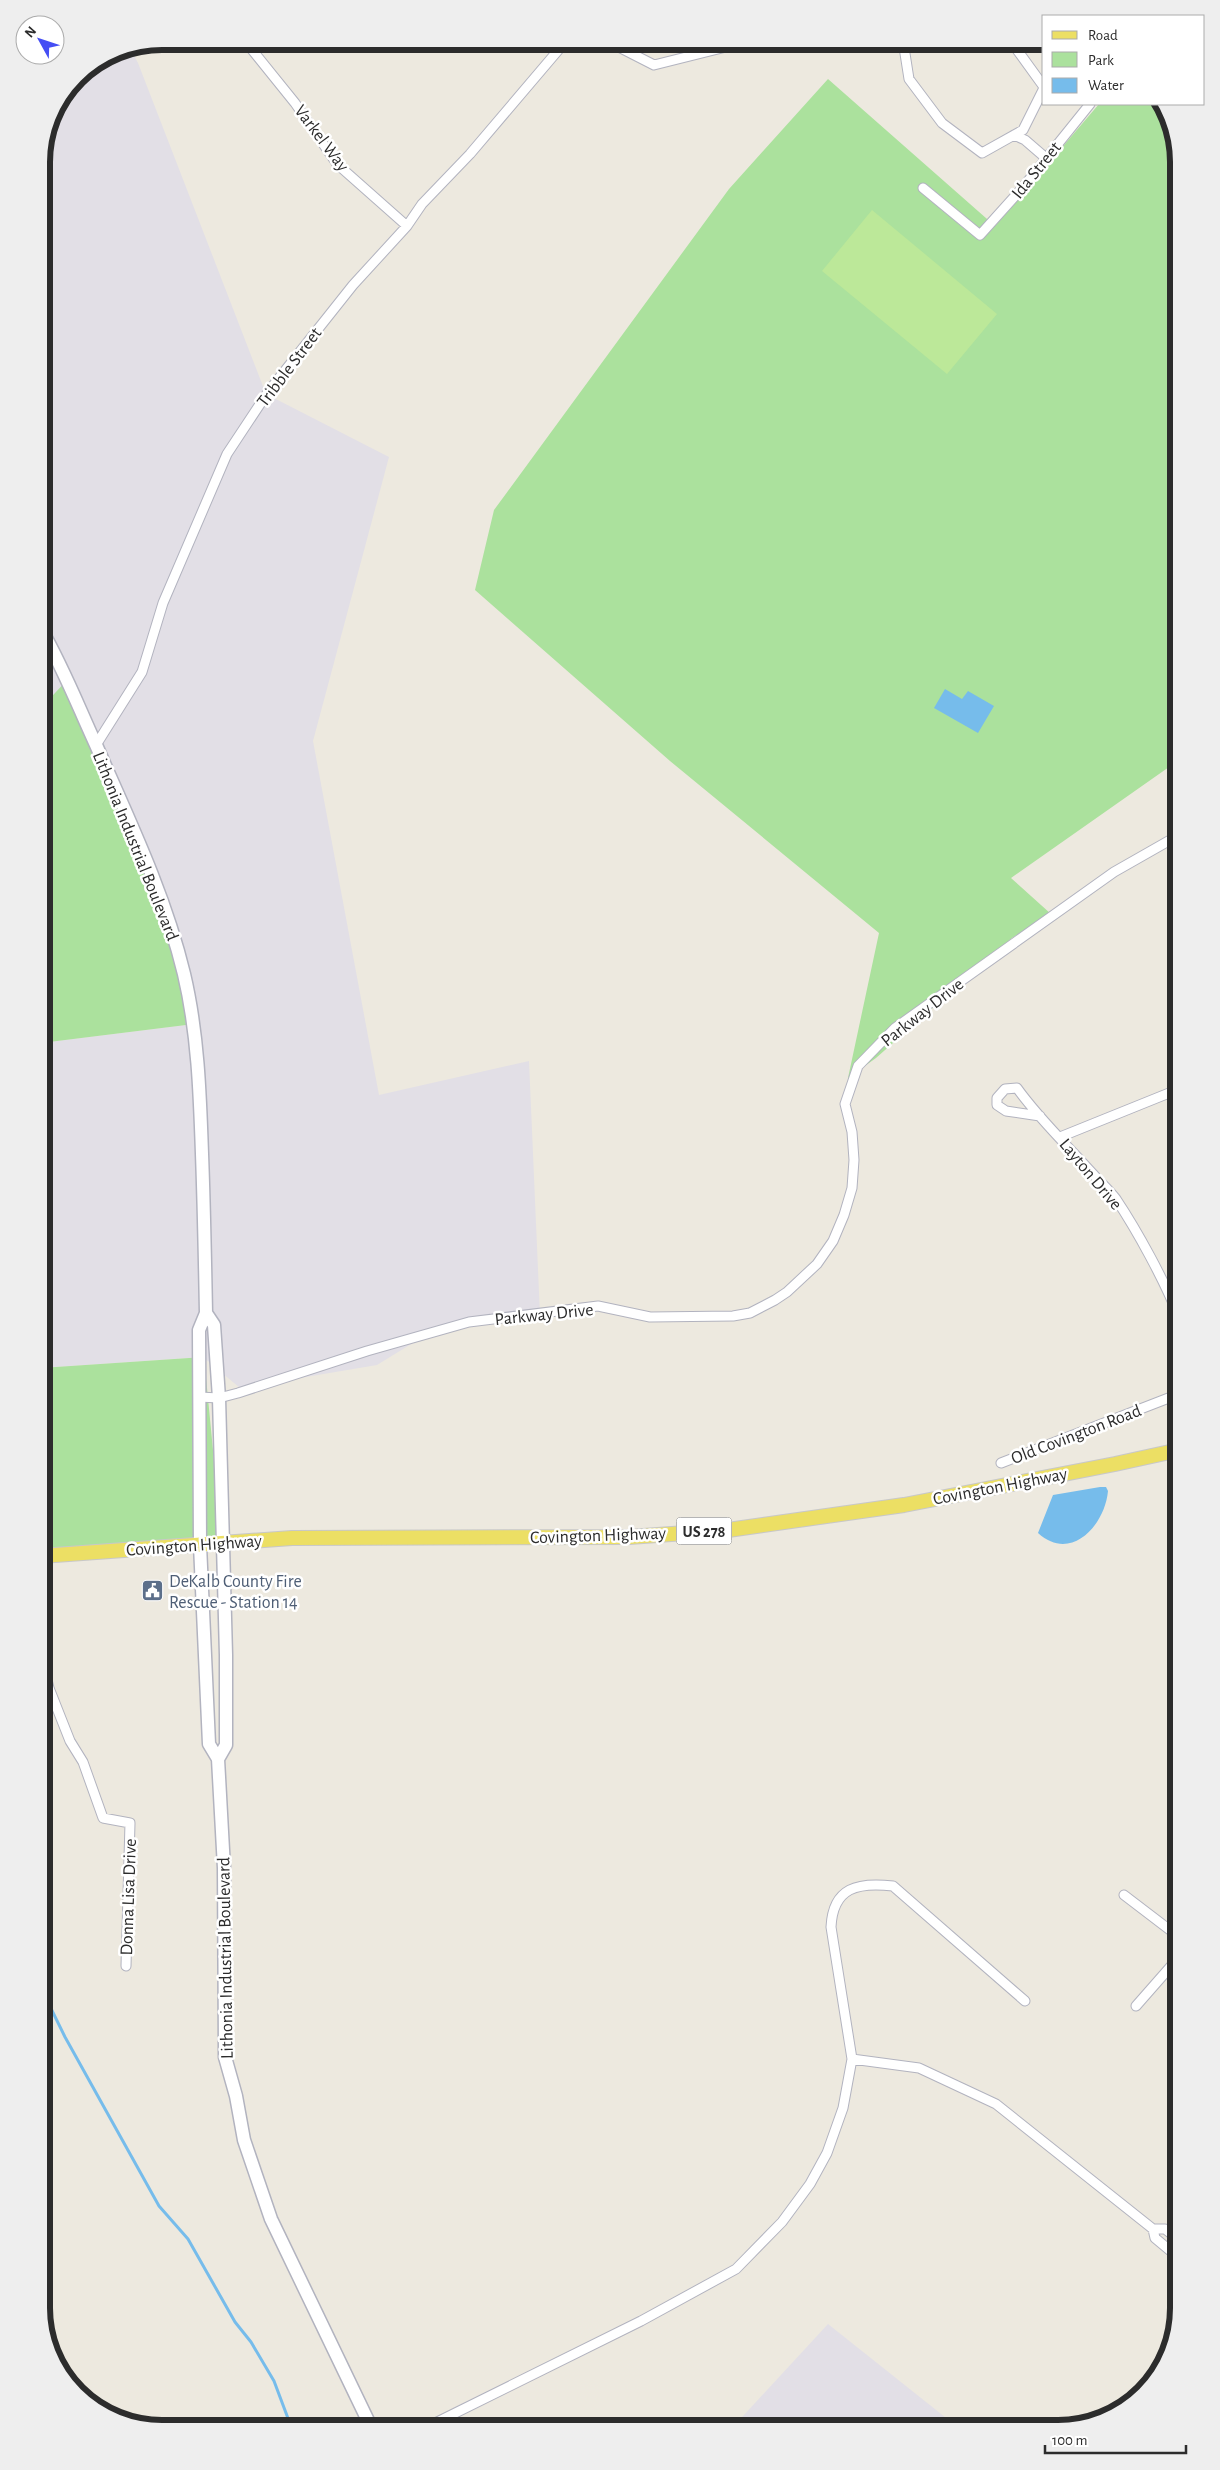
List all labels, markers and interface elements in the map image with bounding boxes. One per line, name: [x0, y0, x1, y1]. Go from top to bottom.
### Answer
north arrow: [15, 15, 65, 65]
legend: [1042, 15, 1205, 105]
text: N: [22, 24, 39, 41]
text: Road: [1088, 28, 1118, 43]
text: Park: [1088, 53, 1114, 68]
text: Water: [1088, 78, 1124, 93]
street label: Varkel Way: [291, 102, 352, 175]
street label: Ida Street: [1009, 139, 1065, 203]
street label: Tribble Street: [254, 324, 326, 411]
street label: Lithonia Industrial Boulevard: [89, 749, 181, 943]
street label: Parkway Drive: [878, 975, 967, 1050]
street label: Layton Drive: [1055, 1135, 1125, 1214]
street label: Parkway Drive: [494, 1301, 594, 1329]
street label: Old Covington Road: [1009, 1402, 1144, 1468]
street label: Covington Highway: [932, 1465, 1069, 1509]
road number: US 278: [676, 1518, 732, 1544]
street label: Covington Highway: [530, 1525, 667, 1547]
street label: Covington Highway: [126, 1532, 263, 1560]
place label: DeKalb County Fire Rescue - Station 14: [169, 1573, 302, 1612]
public building icon: DeKalb County Fire Rescue - Station 14: [141, 1579, 165, 1603]
street label: Donna Lisa Drive: [118, 1838, 140, 1956]
street label: Lithonia Industrial Boulevard: [215, 1857, 237, 2059]
scale bar: [1045, 2422, 1186, 2454]
text: 100 m: [1052, 2433, 1087, 2448]

